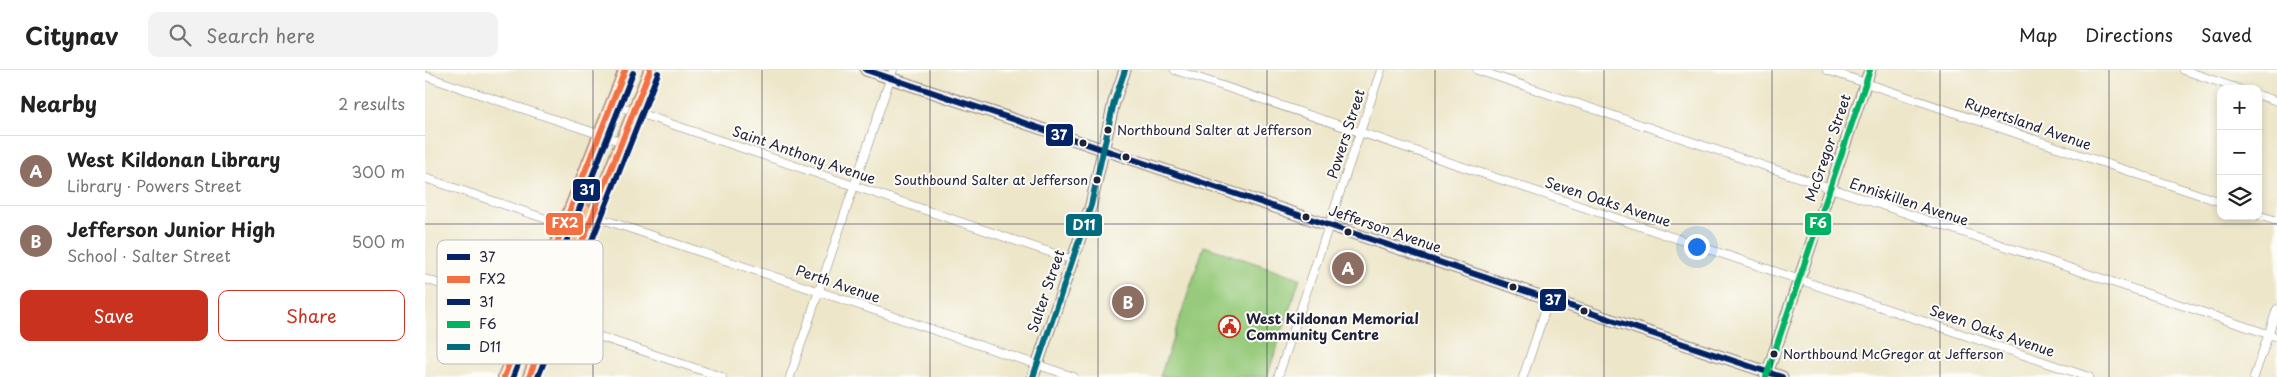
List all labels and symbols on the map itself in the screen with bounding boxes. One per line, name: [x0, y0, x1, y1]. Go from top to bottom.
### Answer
street label: Powers Street: [1321, 86, 1370, 181]
street label: McGregor Street: [1799, 91, 1856, 204]
street label: Rupertsland Avenue: [1962, 92, 2095, 155]
street label: Saint Anthony Avenue: [730, 120, 879, 189]
place label: Northbound Salter at Jefferson: [1117, 120, 1312, 139]
line badge: 37: [1045, 123, 1074, 147]
text: 37: [1051, 124, 1068, 145]
marker: Northbound Salter at Jefferson: [1103, 125, 1113, 135]
unlabelled marker: [1078, 138, 1088, 148]
unlabelled marker: [1121, 152, 1131, 162]
place label: Southbound Salter at Jefferson: [894, 170, 1088, 189]
street label: Seven Oaks Avenue: [1543, 171, 1674, 232]
street label: Enniskillen Avenue: [1847, 172, 1972, 231]
marker: Southbound Salter at Jefferson: [1092, 175, 1102, 185]
line badge: 31: [572, 178, 601, 202]
text: 31: [579, 179, 595, 200]
street label: Jefferson Avenue: [1326, 199, 1445, 258]
line badge: FX2: [545, 212, 584, 236]
text: FX2: [551, 212, 579, 233]
unlabelled marker: [1301, 212, 1311, 222]
line badge: F6: [1804, 212, 1832, 236]
text: F6: [1809, 212, 1827, 233]
line badge: D11: [1065, 213, 1103, 237]
text: D11: [1073, 214, 1096, 235]
unlabelled marker: [1343, 227, 1353, 237]
your location: [1684, 234, 1710, 260]
legend: [437, 240, 603, 364]
text: 37: [479, 246, 496, 267]
street label: Salter Street: [1022, 246, 1070, 335]
pin: A: [1332, 249, 1364, 287]
street label: Perth Avenue: [793, 259, 883, 308]
text: FX2: [479, 268, 506, 289]
unlabelled marker: [1508, 282, 1518, 292]
pin: B: [1112, 283, 1144, 321]
line badge: 37: [1539, 288, 1567, 312]
text: 37: [1545, 289, 1562, 310]
text: 31: [479, 291, 494, 312]
street label: Seven Oaks Avenue: [1927, 299, 2058, 362]
unlabelled marker: [1579, 306, 1589, 316]
place label: West Kildonan Memorial Community Centre: [1246, 308, 1419, 345]
text: F6: [479, 313, 497, 334]
public building icon: West Kildonan Memorial Community Centre: [1218, 315, 1242, 339]
text: D11: [479, 336, 501, 357]
place label: Northbound McGregor at Jefferson: [1783, 344, 2004, 363]
marker: Northbound McGregor at Jefferson: [1769, 349, 1779, 359]

